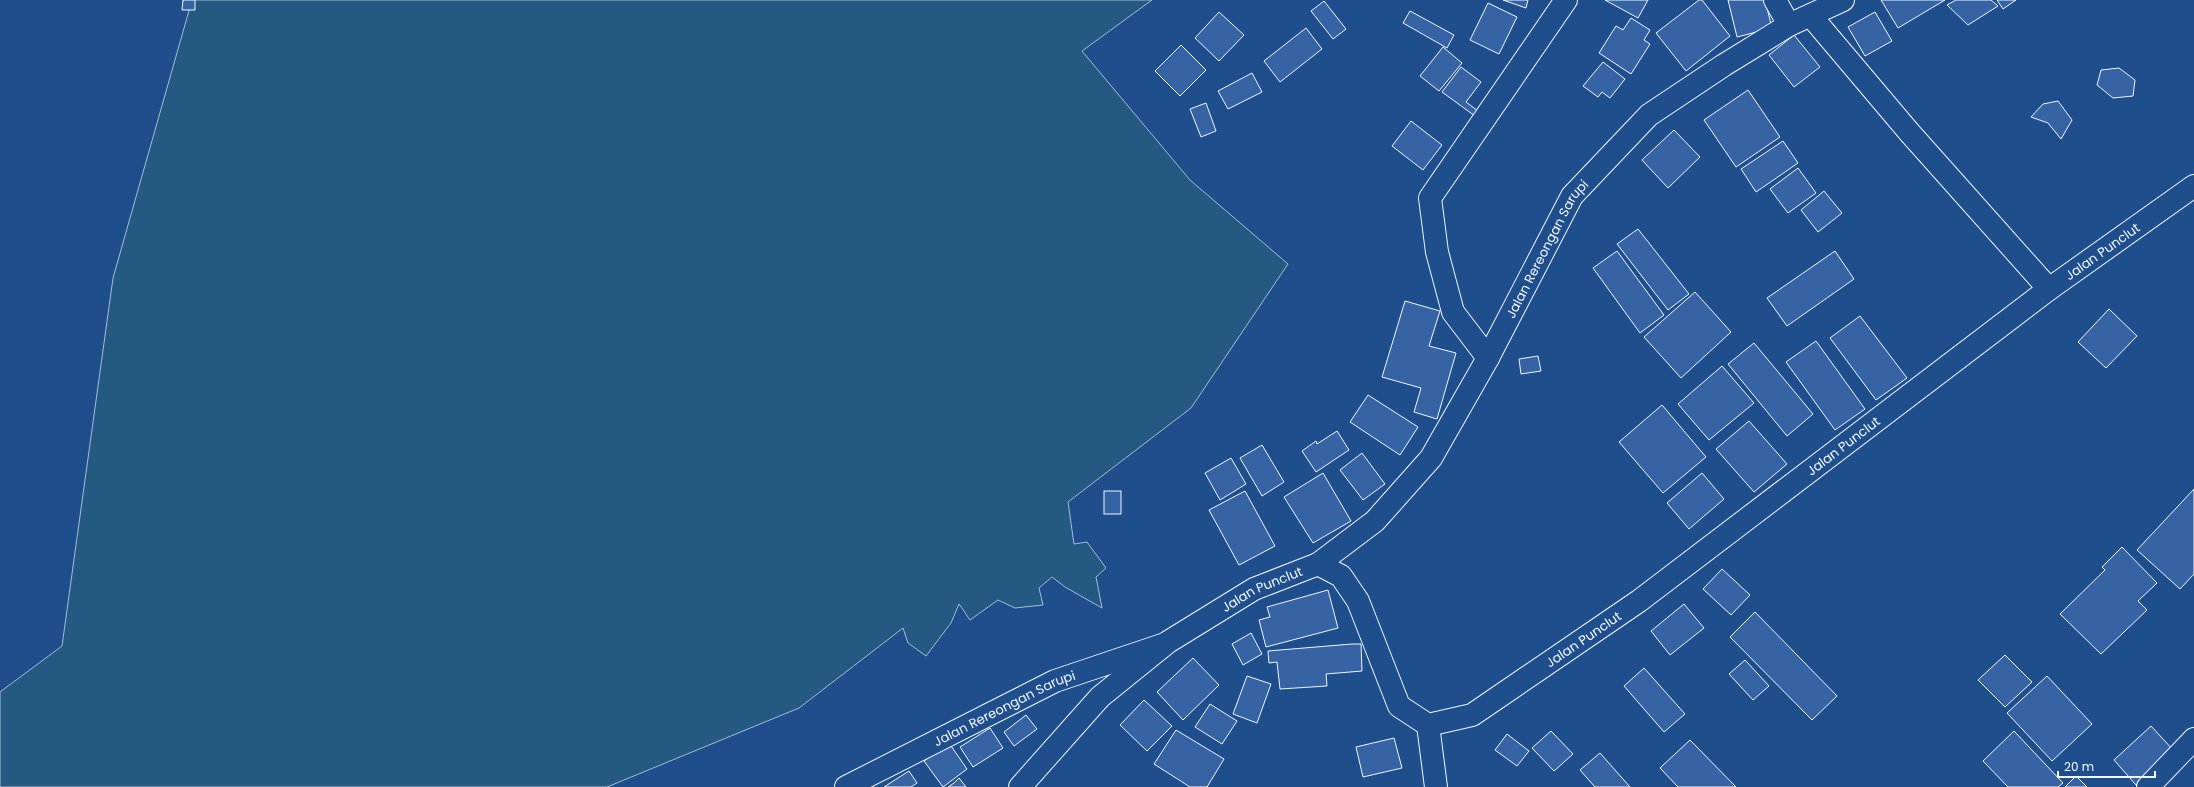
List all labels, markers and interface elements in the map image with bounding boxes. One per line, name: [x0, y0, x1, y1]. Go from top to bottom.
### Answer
street label: Jalan Rereongan Sarupi: [1501, 175, 1593, 321]
street label: Jalan Punclut: [2061, 218, 2144, 284]
street label: Jalan Punclut: [1802, 411, 1884, 480]
street label: Jalan Punclut: [1218, 561, 1305, 616]
street label: Jalan Punclut: [1542, 606, 1625, 672]
street label: Jalan Rereongan Sarupi: [930, 665, 1078, 751]
scale bar: [2058, 753, 2155, 779]
text: 20 m: [2064, 758, 2094, 775]

